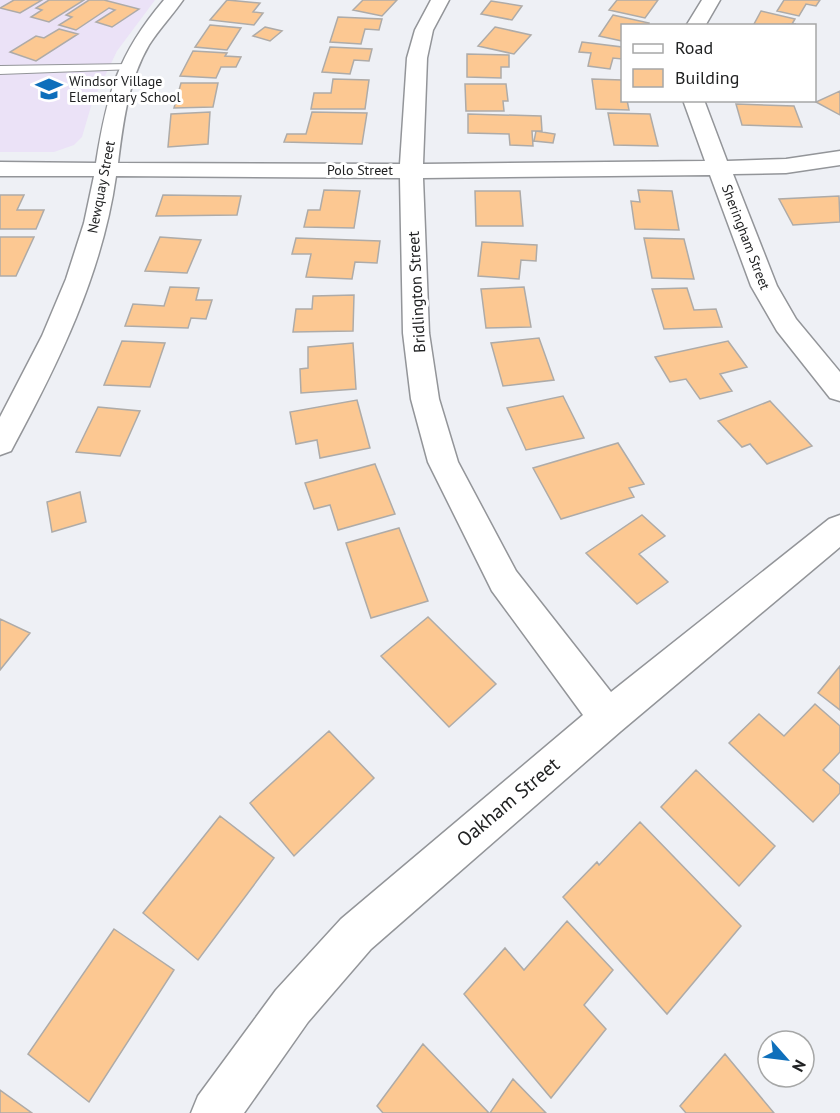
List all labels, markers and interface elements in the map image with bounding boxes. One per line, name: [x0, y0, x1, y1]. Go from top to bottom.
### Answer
legend: [621, 24, 816, 102]
text: Road: [675, 36, 713, 59]
text: Building: [675, 66, 739, 89]
place label: Windsor Village Elementary School: [69, 72, 181, 106]
school or university icon: Windsor Village Elementary School: [34, 74, 64, 104]
street label: Newquay Street: [83, 139, 119, 235]
street label: Polo Street: [327, 161, 393, 179]
street label: Sheringham Street: [718, 182, 774, 292]
street label: Bridlington Street: [403, 230, 429, 353]
street label: Oakham Street: [451, 751, 565, 853]
north arrow: [756, 1029, 816, 1089]
text: N: [788, 1057, 811, 1075]

